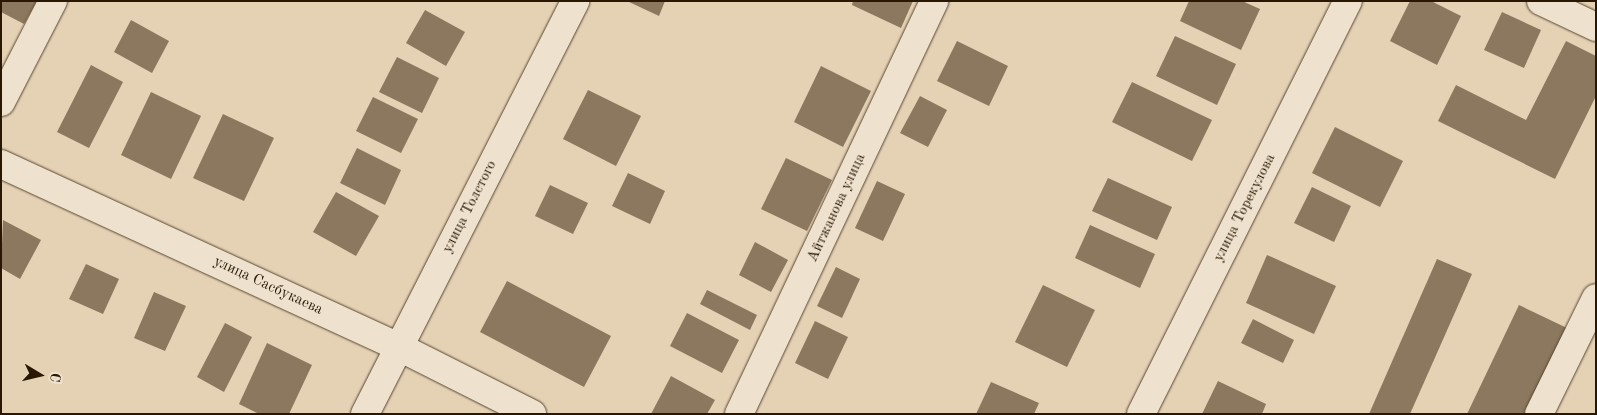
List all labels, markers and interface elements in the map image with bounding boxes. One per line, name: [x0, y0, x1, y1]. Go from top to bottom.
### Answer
street label: Айтжанова улица: [804, 151, 870, 265]
street label: улица Торекулова: [1210, 151, 1280, 265]
street label: улица Толстого: [439, 158, 501, 256]
street label: улица Сасбукаева: [211, 253, 325, 319]
north arrow: [15, 350, 65, 400]
text: С: [47, 372, 62, 383]

